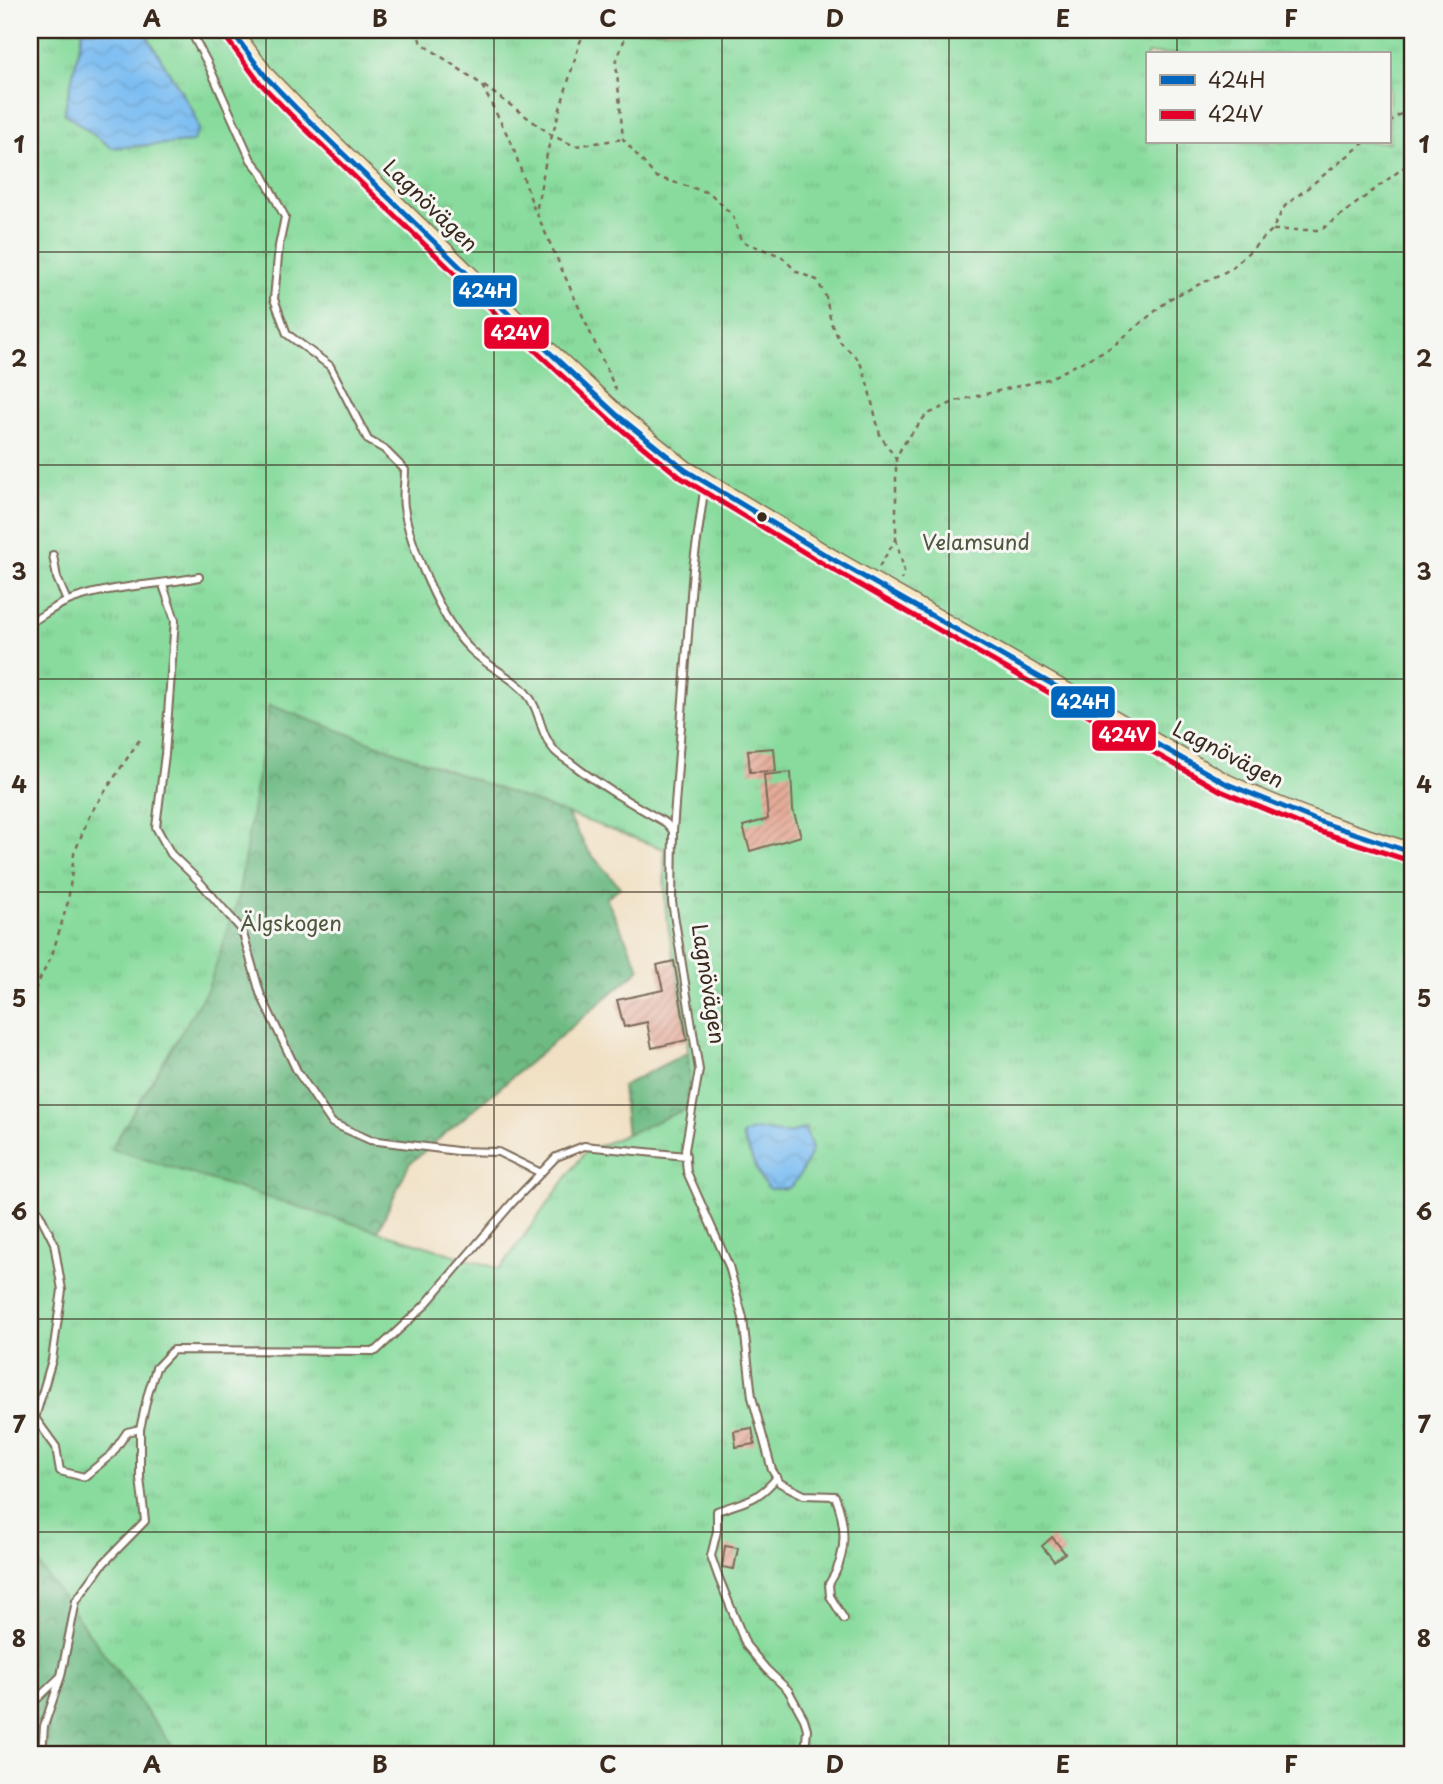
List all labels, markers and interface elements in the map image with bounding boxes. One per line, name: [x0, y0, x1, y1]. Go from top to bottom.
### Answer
text: A: [143, 0, 161, 35]
text: B: [372, 0, 388, 35]
text: C: [599, 0, 617, 35]
text: D: [826, 0, 844, 35]
text: E: [1056, 0, 1070, 35]
text: F: [1284, 0, 1298, 35]
legend: [1146, 52, 1390, 144]
text: 424H: [1208, 63, 1266, 95]
text: 424V: [1208, 97, 1264, 129]
text: 1: [14, 126, 25, 161]
text: 1: [1419, 126, 1430, 161]
street label: Lagnövägen: [377, 151, 486, 258]
line badge: 424H: [452, 274, 518, 308]
text: 424H: [458, 276, 512, 304]
line badge: 424V: [483, 316, 550, 350]
text: 424V: [490, 318, 542, 346]
text: 2: [11, 340, 27, 375]
text: 2: [1416, 340, 1432, 375]
unlabelled marker: [755, 510, 769, 524]
park label: Velamsund: [922, 525, 1030, 557]
text: 3: [11, 553, 27, 588]
text: 3: [1416, 553, 1432, 588]
line badge: 424H: [1050, 685, 1116, 719]
text: 424H: [1056, 687, 1110, 715]
street label: Lagnövägen: [1168, 711, 1290, 795]
line badge: 424V: [1091, 719, 1157, 752]
text: 424V: [1098, 720, 1150, 748]
text: 4: [11, 766, 27, 801]
text: 4: [1416, 766, 1432, 801]
park label: Älgskogen: [240, 906, 342, 938]
street label: Lagnövägen: [685, 921, 735, 1046]
text: 5: [12, 980, 26, 1015]
text: 5: [1417, 980, 1431, 1015]
text: 6: [11, 1193, 27, 1228]
text: 6: [1416, 1193, 1432, 1228]
text: 7: [12, 1406, 26, 1441]
text: 7: [1417, 1406, 1431, 1441]
text: 8: [12, 1620, 26, 1655]
text: 8: [1417, 1620, 1431, 1655]
text: A: [143, 1746, 161, 1781]
text: B: [372, 1746, 388, 1781]
text: C: [599, 1746, 617, 1781]
text: D: [826, 1746, 844, 1781]
text: E: [1056, 1746, 1070, 1781]
text: F: [1284, 1746, 1298, 1781]

